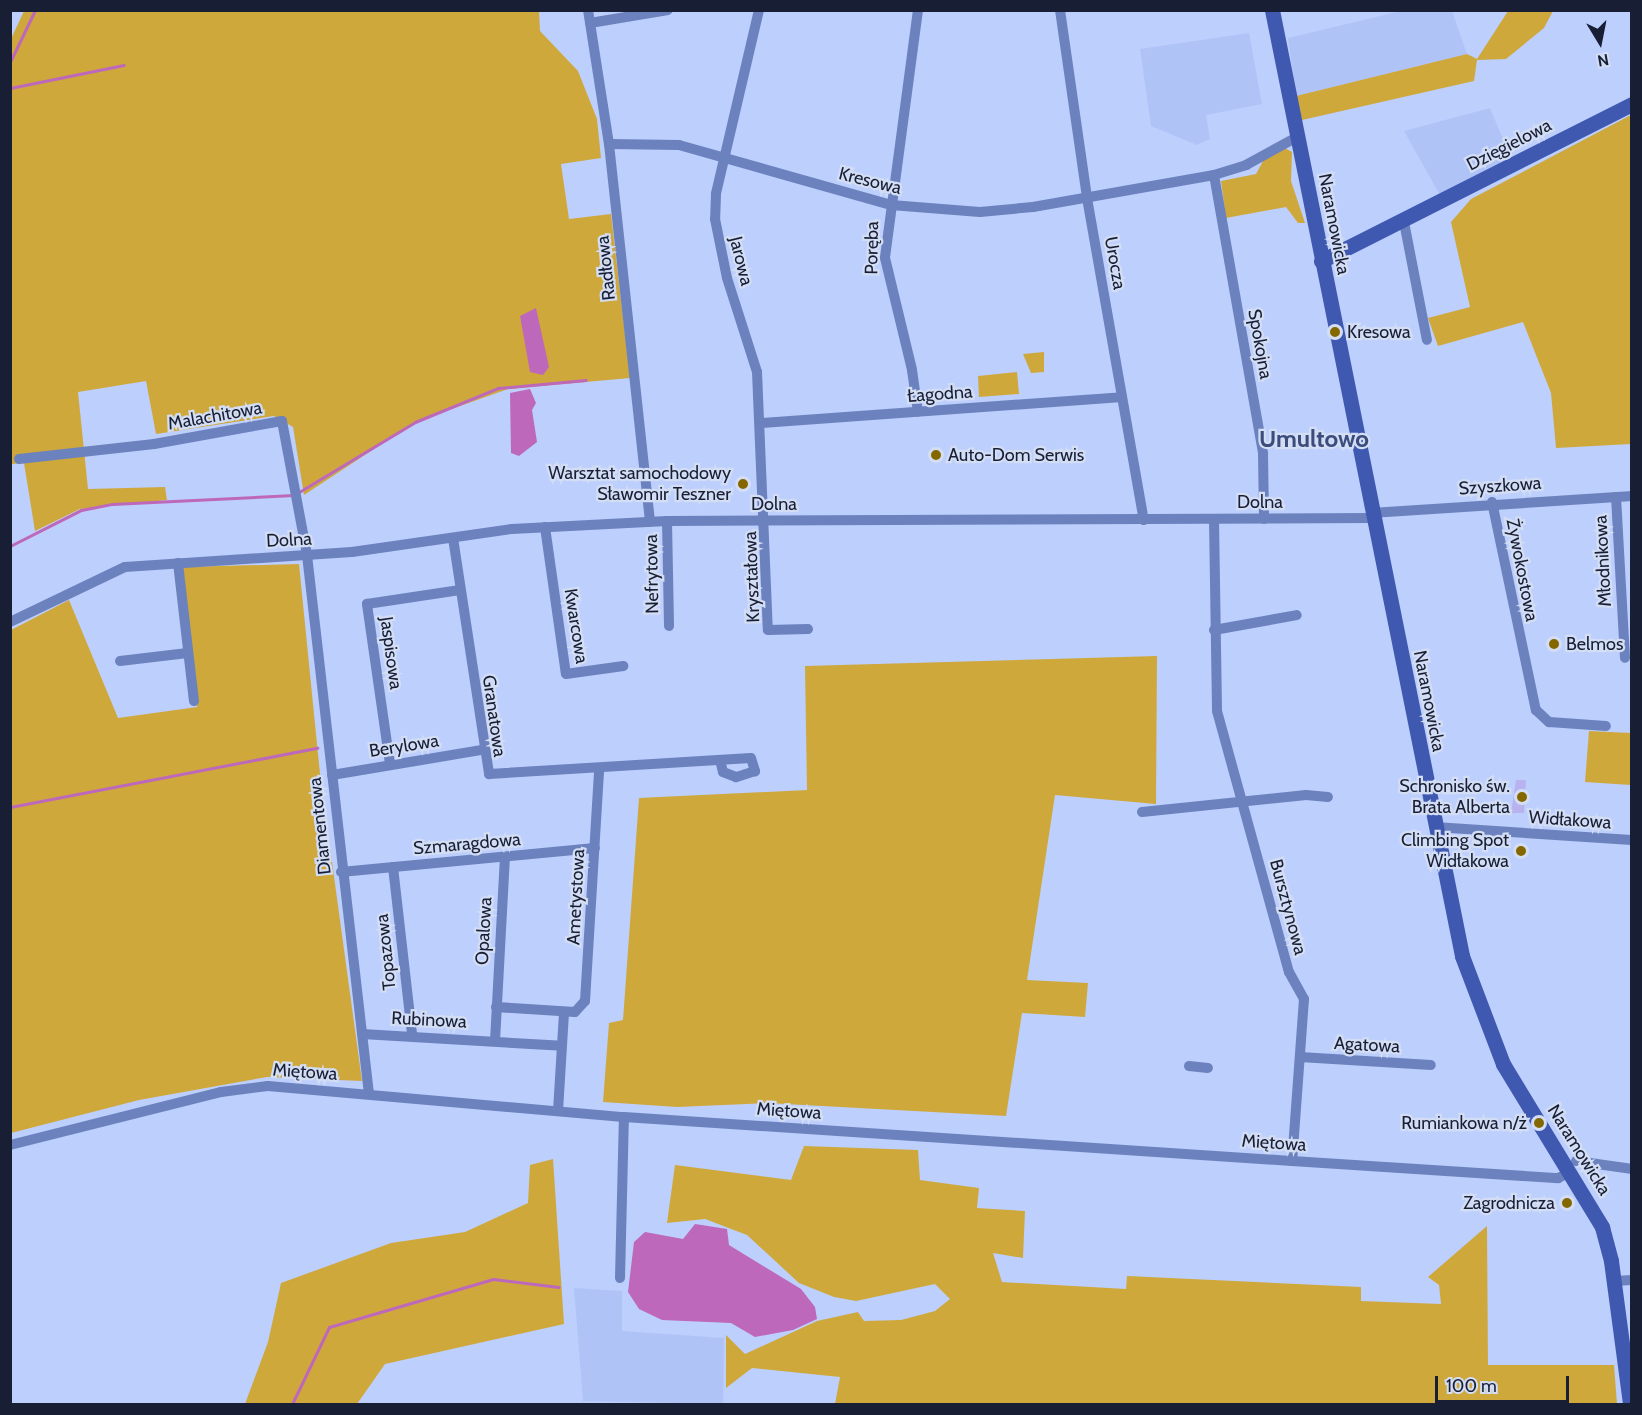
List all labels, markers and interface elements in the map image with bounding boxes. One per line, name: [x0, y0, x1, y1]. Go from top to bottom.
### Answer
north arrow: [1570, 12, 1630, 72]
text: N: [1596, 50, 1610, 71]
street label: Dzięgielowa: [1463, 114, 1555, 176]
street label: Kresowa: [836, 163, 904, 199]
street label: Naramowicka: [1314, 172, 1354, 276]
street label: Poręba: [861, 221, 883, 275]
street label: Jarowa: [724, 234, 758, 288]
street label: Radłowa: [592, 235, 620, 301]
street label: Urocza: [1100, 235, 1130, 291]
street label: Spokojna: [1243, 307, 1277, 381]
place label: Kresowa: [1347, 321, 1411, 343]
marker: Kresowa: [1328, 325, 1342, 339]
street label: Łagodna: [907, 381, 973, 407]
street label: Malachitowa: [166, 397, 264, 435]
district label: Umultowo: [1259, 425, 1369, 453]
place label: Auto-Dom Serwis: [948, 444, 1084, 466]
marker: Auto-Dom Serwis: [929, 448, 943, 462]
place label: Warsztat samochodowy Sławomir Teszner: [548, 463, 731, 506]
street label: Szyszkowa: [1458, 472, 1542, 500]
marker: Warsztat samochodowy Sławomir Teszner: [736, 477, 750, 491]
street label: Dolna: [1237, 491, 1283, 513]
street label: Dolna: [751, 493, 797, 515]
street label: Młodnikowa: [1590, 515, 1616, 607]
street label: Żywokostowa: [1501, 517, 1543, 623]
street label: Dolna: [266, 528, 312, 552]
street label: Kryształowa: [740, 531, 764, 623]
street label: Nefrytowa: [641, 534, 663, 614]
street label: Kwarcowa: [559, 587, 593, 665]
street label: Jaspisowa: [375, 615, 407, 691]
place label: Belmos: [1566, 633, 1623, 655]
marker: Belmos: [1547, 637, 1561, 651]
street label: Naramowicka: [1409, 649, 1449, 753]
street label: Granatowa: [478, 674, 510, 758]
street label: Berylowa: [368, 730, 440, 762]
street label: Diamentowa: [304, 776, 336, 876]
place label: Schronisko św. Brata Alberta: [1399, 776, 1510, 818]
marker: Schronisko św. Brata Alberta: [1515, 790, 1529, 804]
street label: Widłakowa: [1528, 806, 1612, 834]
street label: Szmaragdowa: [412, 829, 522, 859]
place label: Climbing Spot Widłakowa: [1401, 830, 1509, 872]
marker: Climbing Spot Widłakowa: [1514, 844, 1528, 858]
street label: Ametystowa: [563, 848, 589, 946]
street label: Bursztynowa: [1265, 857, 1311, 957]
street label: Opalowa: [471, 896, 497, 966]
street label: Topazowa: [371, 913, 401, 991]
street label: Rubinowa: [391, 1007, 467, 1033]
street label: Agatowa: [1334, 1032, 1400, 1058]
street label: Miętowa: [272, 1059, 338, 1085]
street label: Miętowa: [756, 1098, 822, 1124]
street label: Naramowicka: [1543, 1101, 1615, 1199]
place label: Rumiankowa n/ż: [1401, 1112, 1527, 1134]
marker: Rumiankowa n/ż: [1532, 1116, 1546, 1130]
street label: Miętowa: [1241, 1130, 1307, 1156]
place label: Zagrodnicza: [1463, 1192, 1555, 1214]
marker: Zagrodnicza: [1560, 1196, 1574, 1210]
scale bar: [1438, 1364, 1572, 1402]
text: 100 m: [1446, 1375, 1497, 1397]

